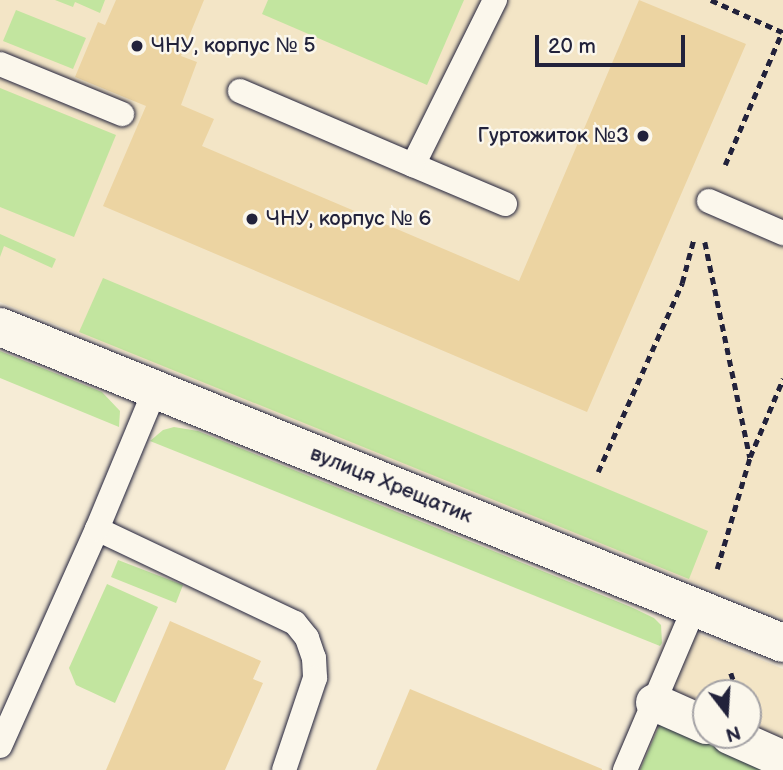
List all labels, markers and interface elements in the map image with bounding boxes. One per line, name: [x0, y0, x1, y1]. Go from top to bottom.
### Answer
scale bar: [538, 21, 688, 65]
place label: ЧНУ, корпус № 5: [151, 33, 315, 59]
text: 20 m: [548, 34, 596, 59]
marker: ЧНУ, корпус № 5: [129, 38, 145, 54]
place label: Гуртожиток №3: [477, 123, 629, 149]
marker: Гуртожиток №3: [635, 128, 651, 144]
place label: ЧНУ, корпус № 6: [266, 206, 431, 232]
marker: ЧНУ, корпус № 6: [244, 211, 260, 227]
street label: вулиця Хрещатик: [306, 441, 476, 529]
north arrow: [692, 679, 762, 749]
text: N: [723, 720, 743, 746]

